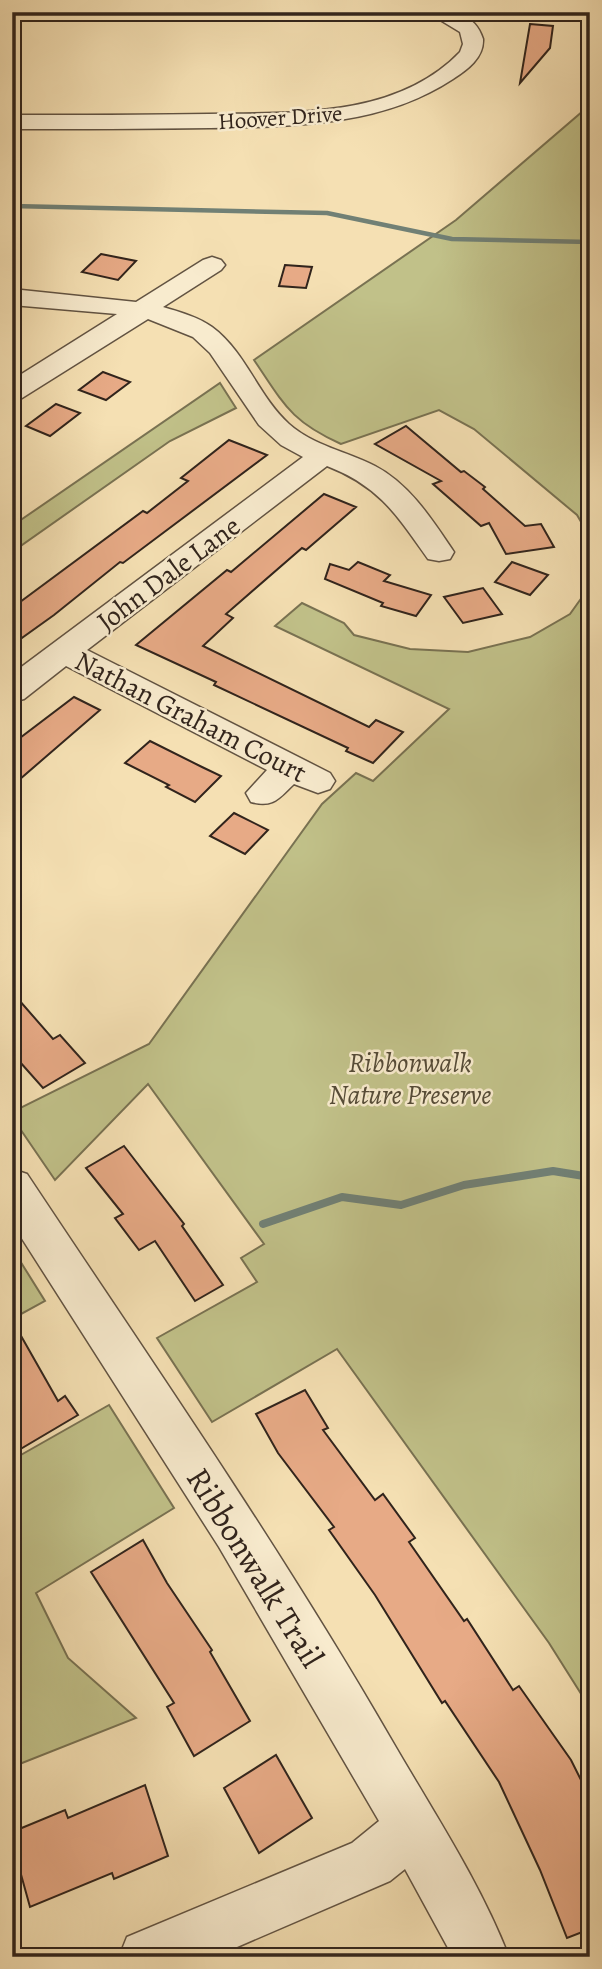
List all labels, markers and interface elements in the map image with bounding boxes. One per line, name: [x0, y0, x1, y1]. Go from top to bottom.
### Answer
street label: Hoover Drive: [217, 98, 343, 137]
street label: John Dale Lane: [89, 507, 248, 640]
street label: Nathan Graham Court: [68, 642, 313, 792]
park label: Ribbonwalk Nature Preserve: [329, 1044, 491, 1114]
street label: Ribbonwalk Trail: [176, 1459, 335, 1676]

